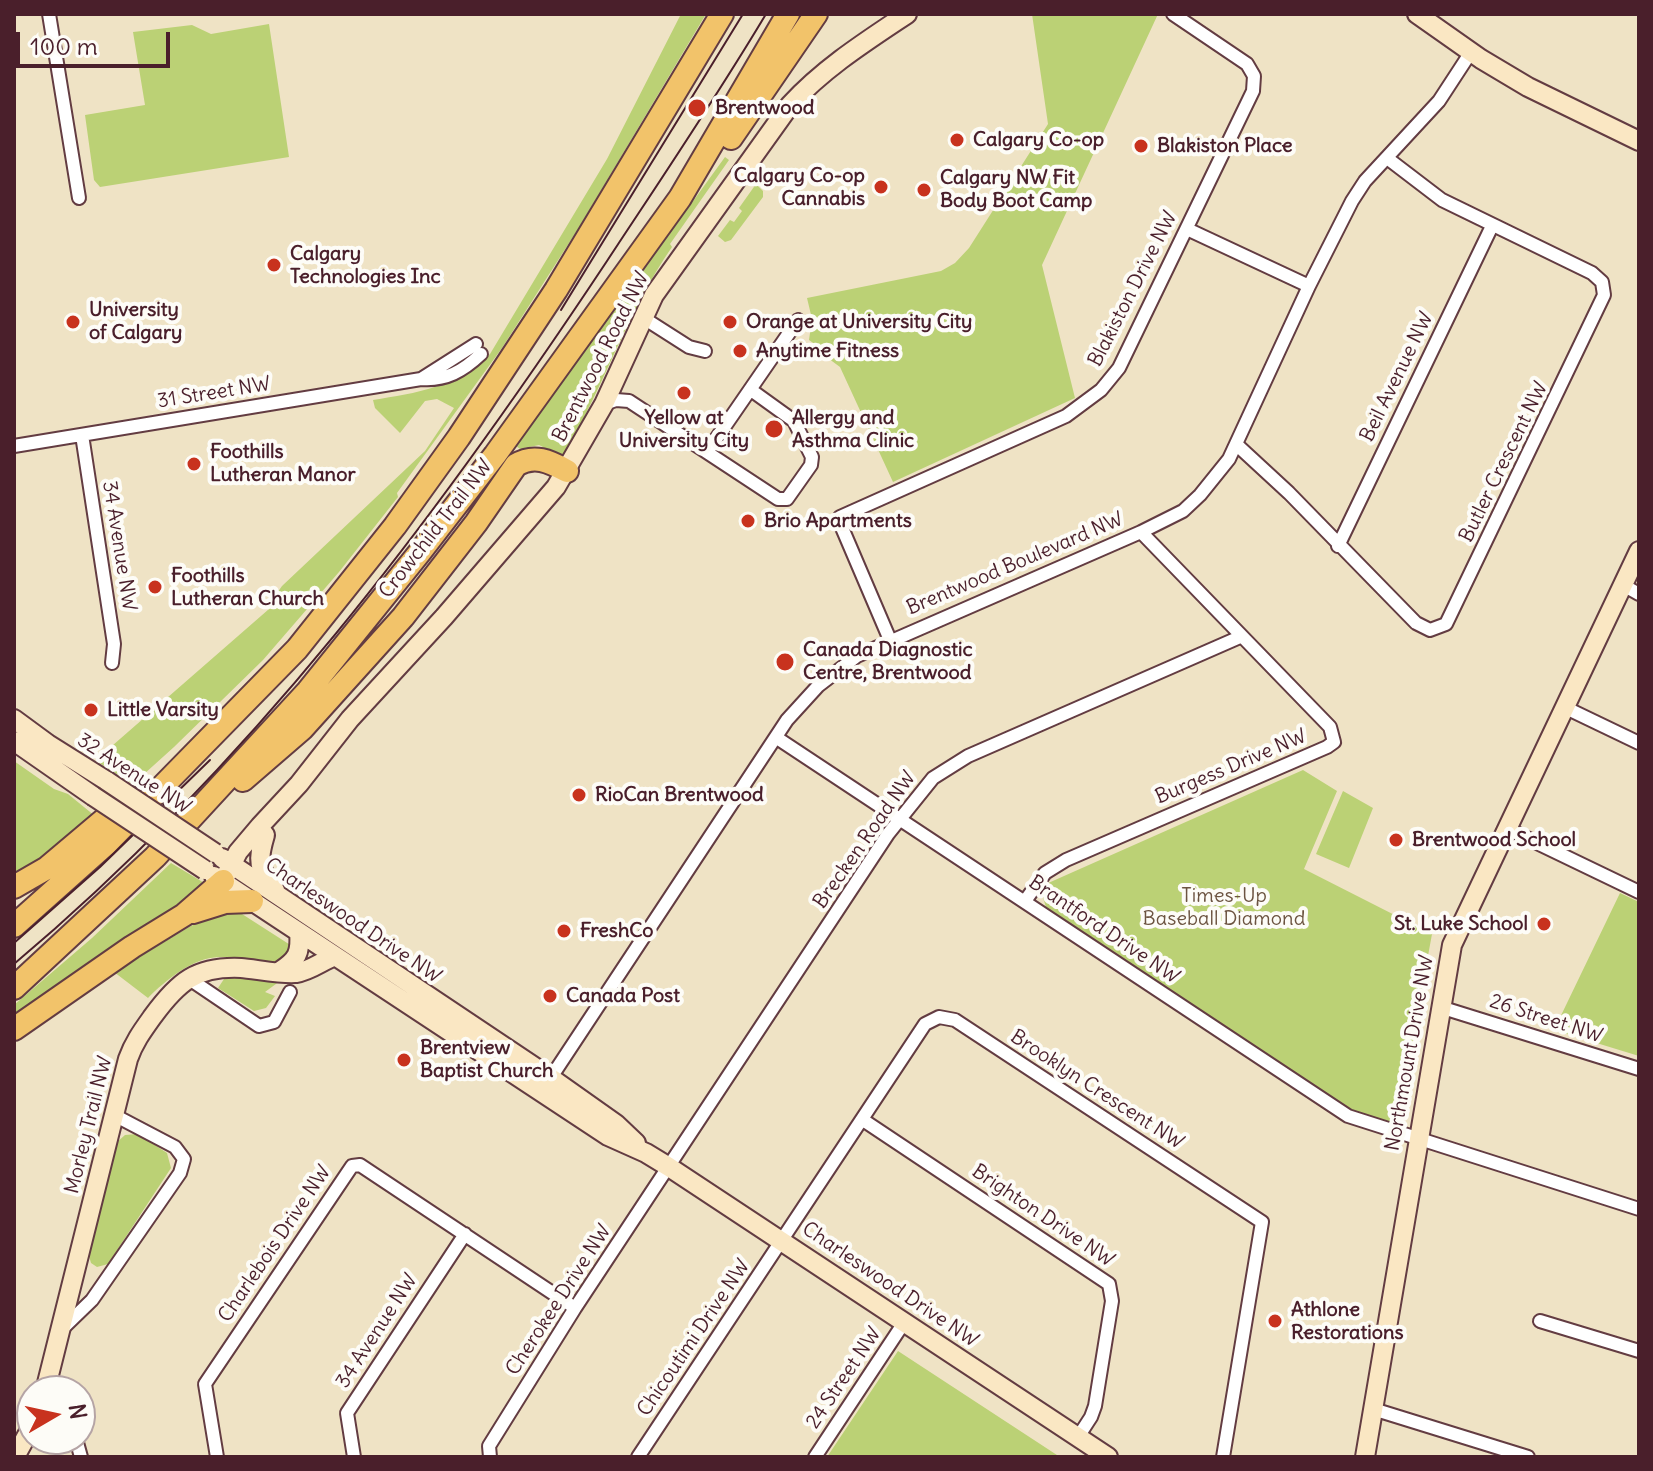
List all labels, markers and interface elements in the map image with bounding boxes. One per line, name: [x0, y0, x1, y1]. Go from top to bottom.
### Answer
scale bar: [20, 16, 174, 66]
text: 100 m: [30, 31, 98, 61]
place label: Brentwood: [715, 96, 815, 120]
marker: Brentwood: [686, 97, 708, 119]
place label: Calgary Co-op: [973, 128, 1104, 152]
marker: Calgary Co-op: [948, 131, 966, 149]
place label: Blakiston Place: [1157, 134, 1293, 158]
marker: Blakiston Place: [1132, 137, 1150, 155]
place label: Calgary Co-op Cannabis: [734, 164, 865, 211]
place label: Calgary NW Fit Body Boot Camp: [940, 166, 1093, 213]
marker: Calgary Co-op Cannabis: [872, 178, 890, 196]
marker: Calgary NW Fit Body Boot Camp: [915, 181, 933, 199]
street label: Blakiston Drive NW: [1083, 207, 1183, 371]
place label: Calgary Technologies Inc: [290, 242, 441, 289]
marker: Calgary Technologies Inc: [265, 256, 283, 274]
street label: Brentwood Road NW: [548, 268, 654, 446]
place label: University of Calgary: [89, 298, 182, 345]
street label: Beil Avenue NW: [1355, 308, 1439, 446]
place label: Orange at University City: [746, 310, 972, 334]
marker: University of Calgary: [64, 313, 82, 331]
marker: Orange at University City: [721, 313, 739, 331]
place label: Anytime Fitness: [756, 339, 899, 363]
marker: Anytime Fitness: [731, 342, 749, 360]
street label: 31 Street NW: [156, 372, 272, 414]
street label: Butler Crescent NW: [1455, 378, 1553, 546]
marker: Yellow at University City: [675, 384, 693, 402]
place label: Yellow at University City: [619, 406, 749, 453]
place label: Allergy and Asthma Clinic: [792, 406, 914, 453]
marker: Allergy and Asthma Clinic: [763, 418, 785, 440]
place label: Foothills Lutheran Manor: [210, 440, 356, 487]
marker: Foothills Lutheran Manor: [185, 455, 203, 473]
street label: Crowchild Trail NW: [374, 455, 498, 603]
street label: 34 Avenue NW: [97, 479, 141, 613]
street label: Brentwood Boulevard NW: [903, 507, 1127, 621]
place label: Brio Apartments: [764, 509, 912, 533]
marker: Brio Apartments: [739, 512, 757, 530]
place label: Foothills Lutheran Church: [171, 564, 324, 611]
marker: Foothills Lutheran Church: [146, 578, 164, 596]
place label: Canada Diagnostic Centre, Brentwood: [803, 638, 973, 685]
marker: Canada Diagnostic Centre, Brentwood: [774, 651, 796, 673]
place label: Little Varsity: [107, 698, 219, 722]
marker: Little Varsity: [82, 701, 100, 719]
street label: Burgess Drive NW: [1152, 724, 1310, 810]
street label: 32 Avenue NW: [73, 728, 195, 820]
street label: Brecken Road NW: [809, 767, 921, 913]
place label: RioCan Brentwood: [595, 783, 764, 807]
marker: RioCan Brentwood: [570, 786, 588, 804]
place label: Brentwood School: [1412, 828, 1576, 852]
marker: Brentwood School: [1387, 831, 1405, 849]
street label: Charleswood Drive NW: [260, 853, 446, 989]
street label: Brantford Drive NW: [1024, 871, 1184, 989]
park label: Times-Up Baseball Diamond: [1143, 884, 1305, 931]
place label: St. Luke School: [1394, 912, 1528, 936]
marker: St. Luke School: [1535, 915, 1553, 933]
place label: FreshCo: [580, 919, 654, 943]
marker: FreshCo: [555, 922, 573, 940]
street label: Northmount Drive NW: [1381, 953, 1439, 1153]
place label: Canada Post: [566, 984, 680, 1008]
marker: Canada Post: [541, 987, 559, 1005]
street label: 26 Street NW: [1486, 989, 1606, 1049]
street label: Brooklyn Crescent NW: [1006, 1025, 1188, 1155]
place label: Brentview Baptist Church: [420, 1036, 554, 1083]
marker: Brentview Baptist Church: [395, 1051, 413, 1069]
street label: Morley Trail NW: [60, 1054, 118, 1196]
street label: Brighton Drive NW: [967, 1159, 1119, 1273]
street label: Charlebois Drive NW: [214, 1161, 336, 1327]
street label: Charleswood Drive NW: [797, 1217, 983, 1353]
street label: Cherokee Drive NW: [501, 1220, 617, 1380]
street label: Chicoutimi Drive NW: [633, 1255, 755, 1421]
street label: 34 Avenue NW: [331, 1269, 423, 1393]
place label: Athlone Restorations: [1291, 1298, 1404, 1345]
marker: Athlone Restorations: [1266, 1312, 1284, 1330]
street label: 24 Street NW: [801, 1323, 887, 1433]
north arrow: [16, 1375, 96, 1455]
text: N: [63, 1402, 93, 1421]

